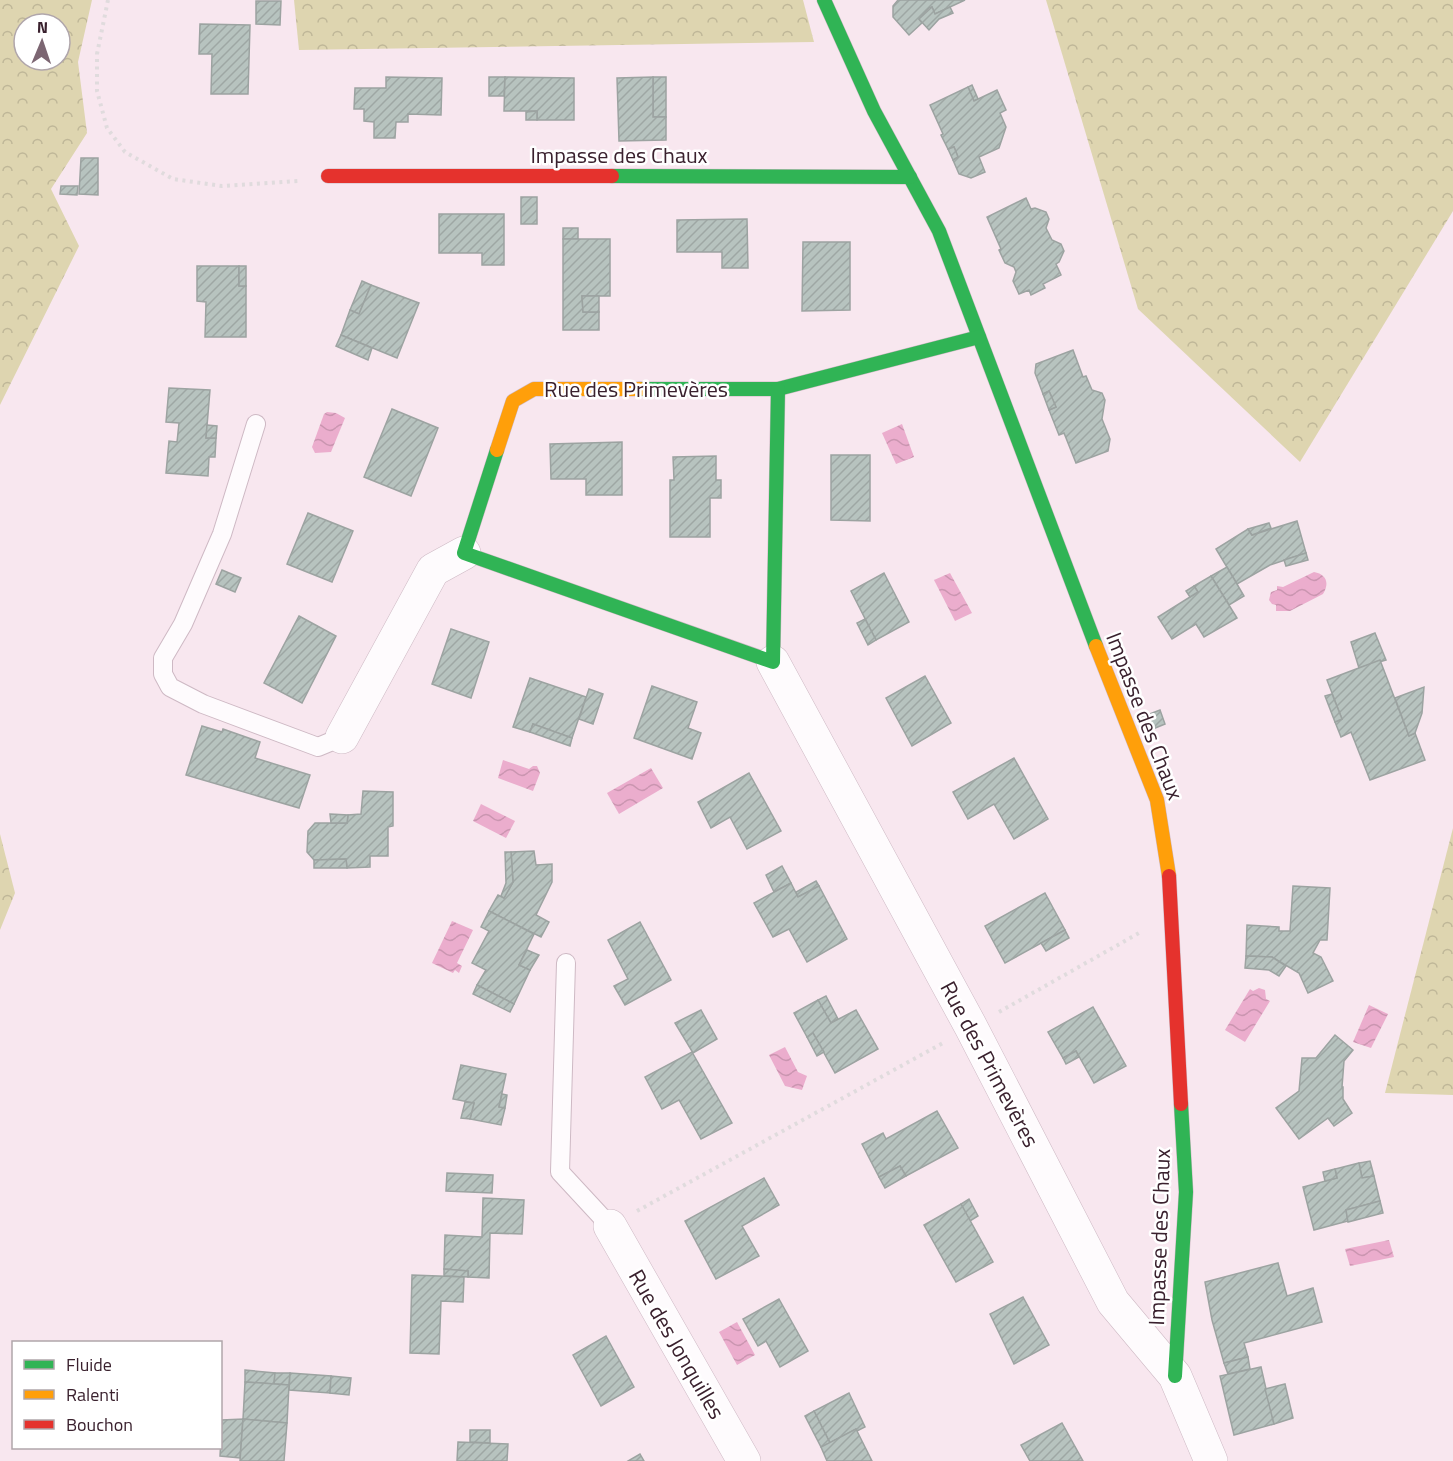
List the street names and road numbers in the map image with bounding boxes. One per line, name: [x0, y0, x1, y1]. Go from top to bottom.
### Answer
street label: Impasse des Chaux: [530, 138, 708, 172]
street label: Rue des Primevères: [544, 372, 728, 406]
street label: Impasse des Chaux: [1097, 627, 1193, 805]
street label: Rue des Primevères: [932, 975, 1048, 1153]
street label: Impasse des Chaux: [1139, 1148, 1179, 1326]
street label: Rue des Jonquilles: [620, 1263, 734, 1425]

